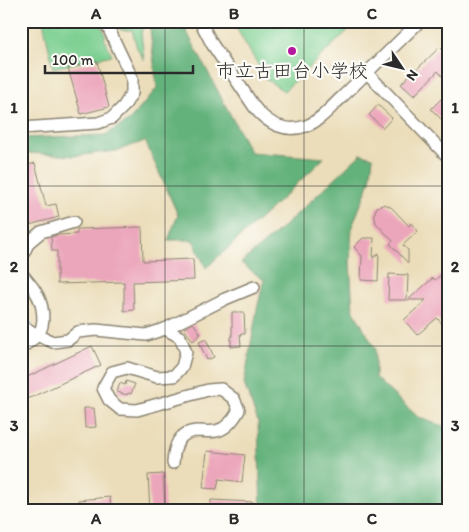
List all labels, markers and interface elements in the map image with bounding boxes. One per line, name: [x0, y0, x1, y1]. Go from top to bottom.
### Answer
text: A: [90, 4, 102, 23]
text: B: [229, 4, 240, 23]
text: C: [367, 4, 378, 23]
scale bar: [45, 42, 192, 74]
north arrow: [376, 42, 426, 92]
marker: 市立古田台小学校: [286, 45, 298, 57]
text: 100 m: [52, 51, 94, 69]
place label: 市立古田台小学校: [216, 59, 368, 82]
text: N: [403, 66, 422, 84]
text: 1: [10, 98, 18, 117]
text: 1: [451, 98, 459, 117]
text: 2: [10, 257, 19, 276]
text: 2: [451, 257, 460, 276]
text: 3: [10, 416, 19, 435]
text: 3: [451, 416, 460, 435]
text: A: [90, 509, 102, 528]
text: B: [229, 509, 240, 528]
text: C: [367, 509, 378, 528]

